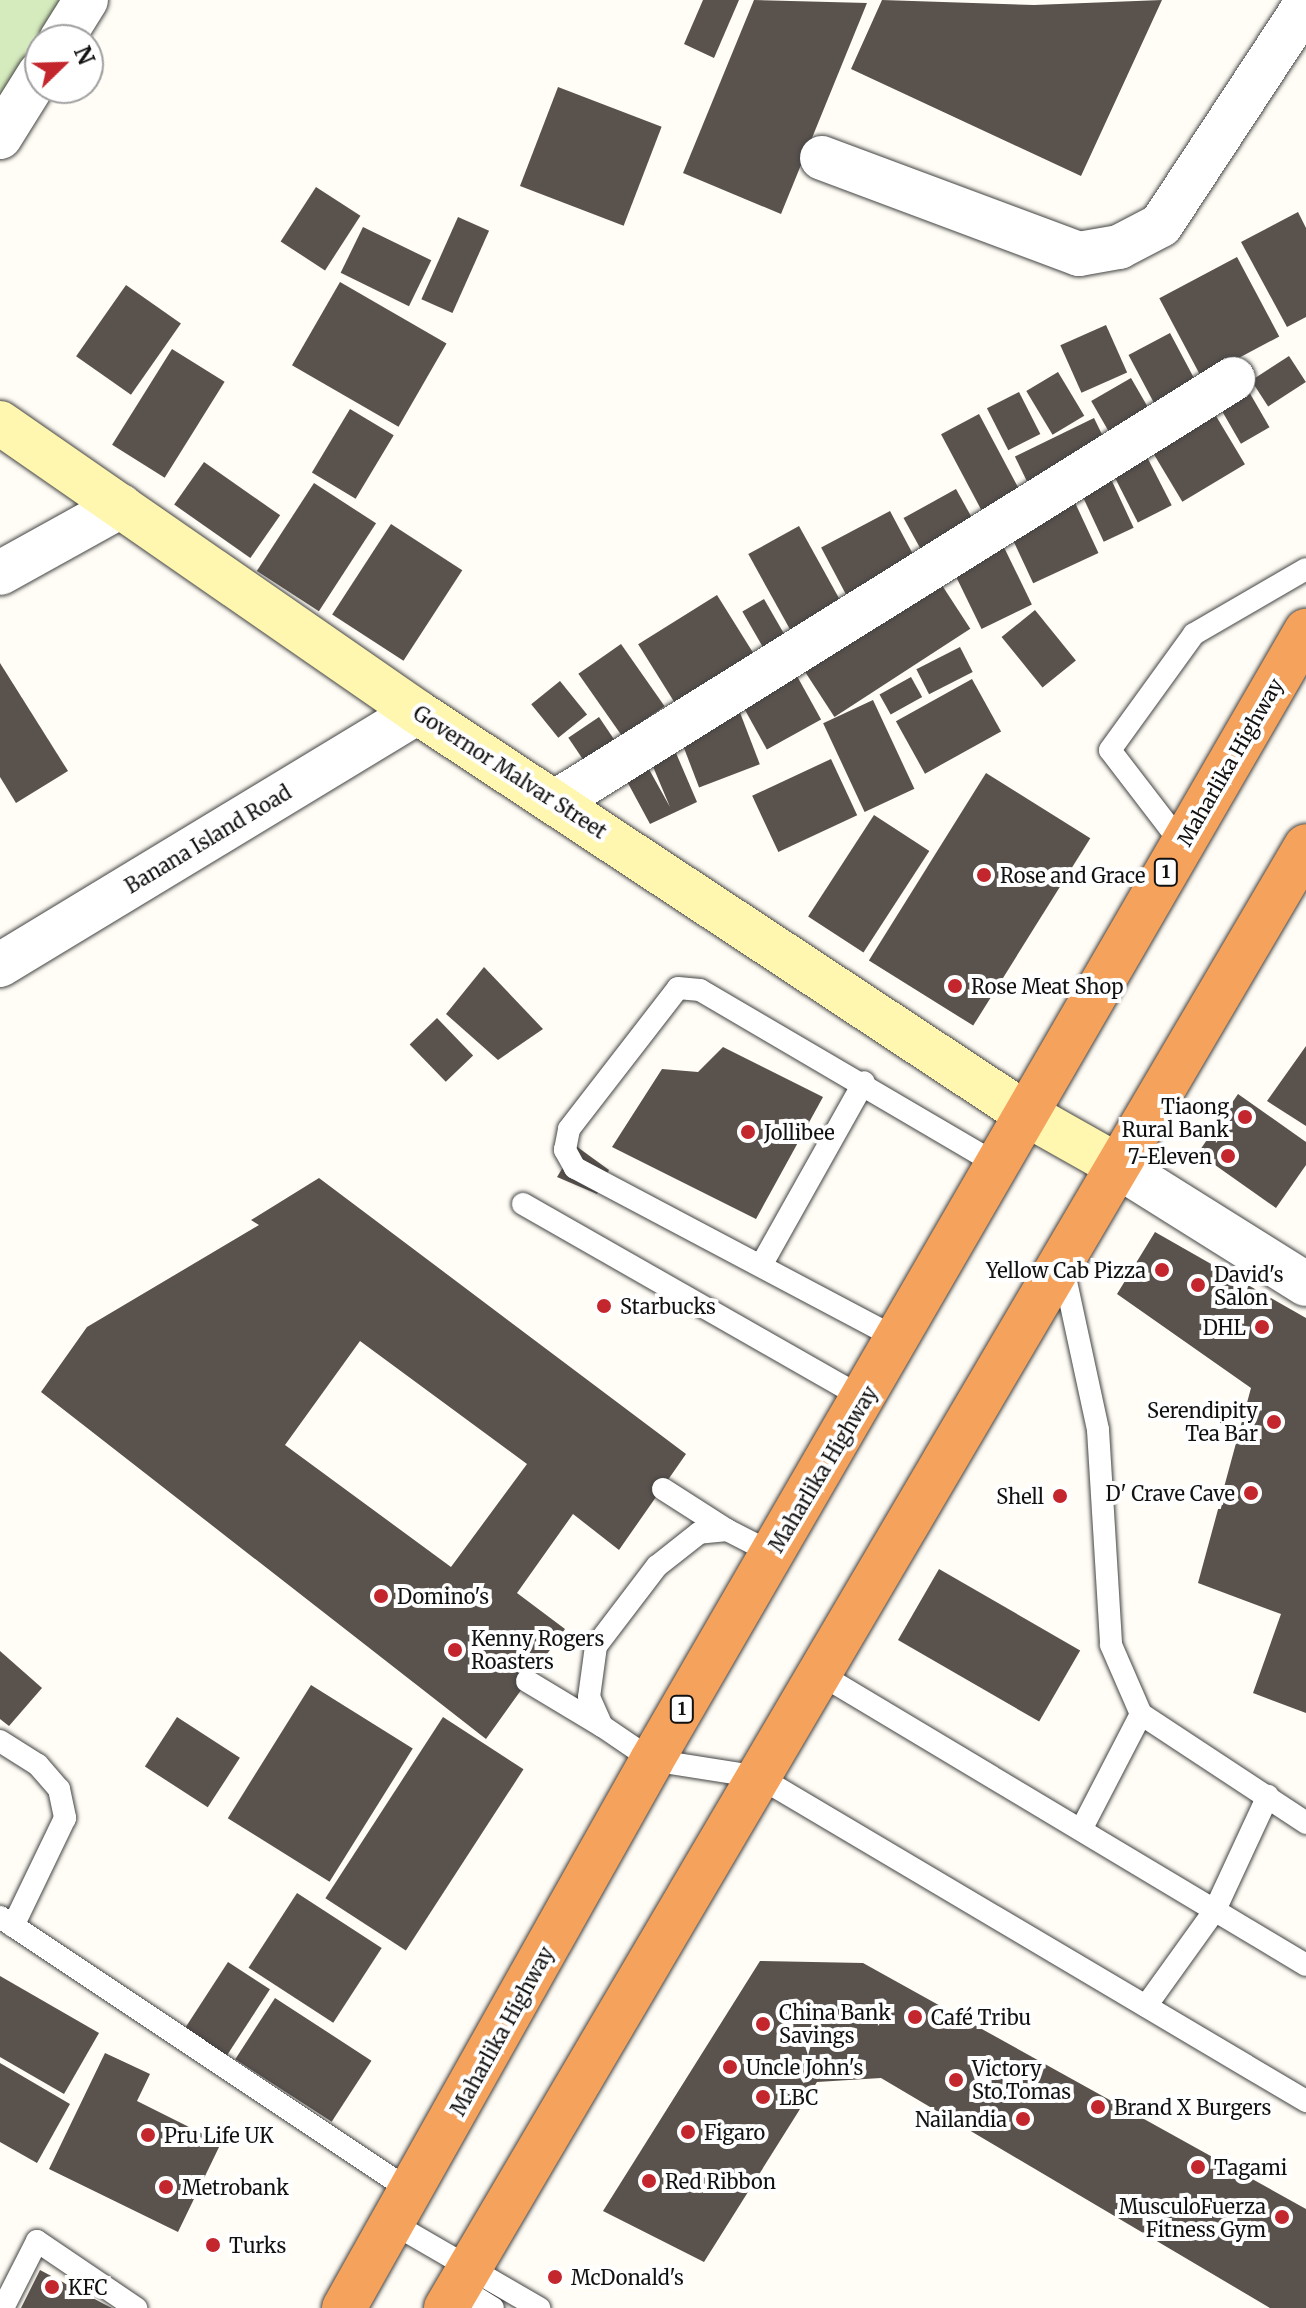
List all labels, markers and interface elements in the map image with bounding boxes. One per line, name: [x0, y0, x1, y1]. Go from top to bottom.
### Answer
north arrow: [24, 24, 104, 104]
text: N: [68, 42, 101, 69]
street label: Maharlika Highway: [1172, 674, 1288, 850]
street label: Governor Malvar Street: [409, 701, 611, 843]
street label: Banana Island Road: [121, 780, 295, 898]
road number: 1: [1152, 858, 1180, 886]
place label: Rose and Grace: [1000, 863, 1145, 887]
marker: Rose and Grace: [975, 866, 993, 884]
place label: Rose Meat Shop: [971, 974, 1124, 998]
marker: Rose Meat Shop: [946, 977, 964, 995]
place label: Tiaong Rural Bank: [1122, 1094, 1229, 1141]
marker: Tiaong Rural Bank: [1236, 1108, 1254, 1126]
place label: Jollibee: [764, 1120, 835, 1144]
marker: Jollibee: [739, 1123, 757, 1141]
place label: 7-Eleven: [1128, 1144, 1212, 1168]
marker: 7-Eleven: [1219, 1147, 1237, 1165]
place label: Yellow Cab Pizza: [986, 1258, 1146, 1282]
marker: Yellow Cab Pizza: [1153, 1261, 1171, 1279]
place label: David's Salon: [1214, 1262, 1283, 1309]
marker: David's Salon: [1189, 1276, 1207, 1294]
place label: Starbucks: [620, 1294, 716, 1318]
marker: Starbucks: [595, 1297, 613, 1315]
place label: DHL: [1203, 1315, 1246, 1339]
marker: DHL: [1253, 1318, 1271, 1336]
street label: Maharlika Highway: [764, 1382, 882, 1556]
place label: Serendipity Tea Bar: [1147, 1398, 1258, 1445]
marker: Serendipity Tea Bar: [1265, 1413, 1283, 1431]
place label: D' Crave Cave: [1105, 1481, 1235, 1505]
place label: Shell: [996, 1484, 1044, 1508]
marker: D' Crave Cave: [1242, 1484, 1260, 1502]
marker: Shell: [1051, 1487, 1069, 1505]
place label: Domino's: [397, 1584, 489, 1608]
marker: Domino's: [372, 1587, 390, 1605]
place label: Kenny Rogers Roasters: [471, 1626, 604, 1673]
marker: Kenny Rogers Roasters: [446, 1641, 464, 1659]
road number: 1: [668, 1695, 696, 1723]
street label: Maharlika Highway: [446, 1942, 558, 2120]
place label: China Bank Savings: [779, 2000, 891, 2047]
place label: Café Tribu: [931, 2005, 1031, 2029]
marker: Café Tribu: [906, 2008, 924, 2026]
marker: China Bank Savings: [754, 2015, 772, 2033]
place label: Uncle John's: [746, 2055, 863, 2079]
place label: Victory Sto.Tomas: [972, 2056, 1071, 2103]
marker: Uncle John's: [721, 2058, 739, 2076]
marker: Victory Sto.Tomas: [947, 2071, 965, 2089]
place label: LBC: [779, 2085, 818, 2109]
marker: LBC: [754, 2088, 772, 2106]
place label: Brand X Burgers: [1114, 2095, 1271, 2119]
marker: Brand X Burgers: [1089, 2098, 1107, 2116]
place label: Nailandia: [915, 2107, 1007, 2131]
marker: Nailandia: [1014, 2110, 1032, 2128]
place label: Figaro: [704, 2120, 765, 2144]
place label: Pru Life UK: [164, 2123, 274, 2147]
marker: Figaro: [679, 2123, 697, 2141]
marker: Pru Life UK: [139, 2126, 157, 2144]
place label: Tagami: [1214, 2155, 1287, 2179]
marker: Tagami: [1189, 2158, 1207, 2176]
place label: Red Ribbon: [665, 2169, 776, 2193]
marker: Red Ribbon: [640, 2172, 658, 2190]
place label: Metrobank: [182, 2175, 289, 2199]
marker: Metrobank: [157, 2178, 175, 2196]
place label: MusculoFuerza Fitness Gym: [1119, 2194, 1266, 2241]
marker: MusculoFuerza Fitness Gym: [1273, 2208, 1291, 2226]
place label: Turks: [229, 2233, 286, 2257]
marker: Turks: [204, 2236, 222, 2254]
place label: McDonald's: [571, 2265, 684, 2289]
marker: McDonald's: [546, 2268, 564, 2286]
place label: KFC: [68, 2275, 108, 2299]
marker: KFC: [43, 2278, 61, 2296]

